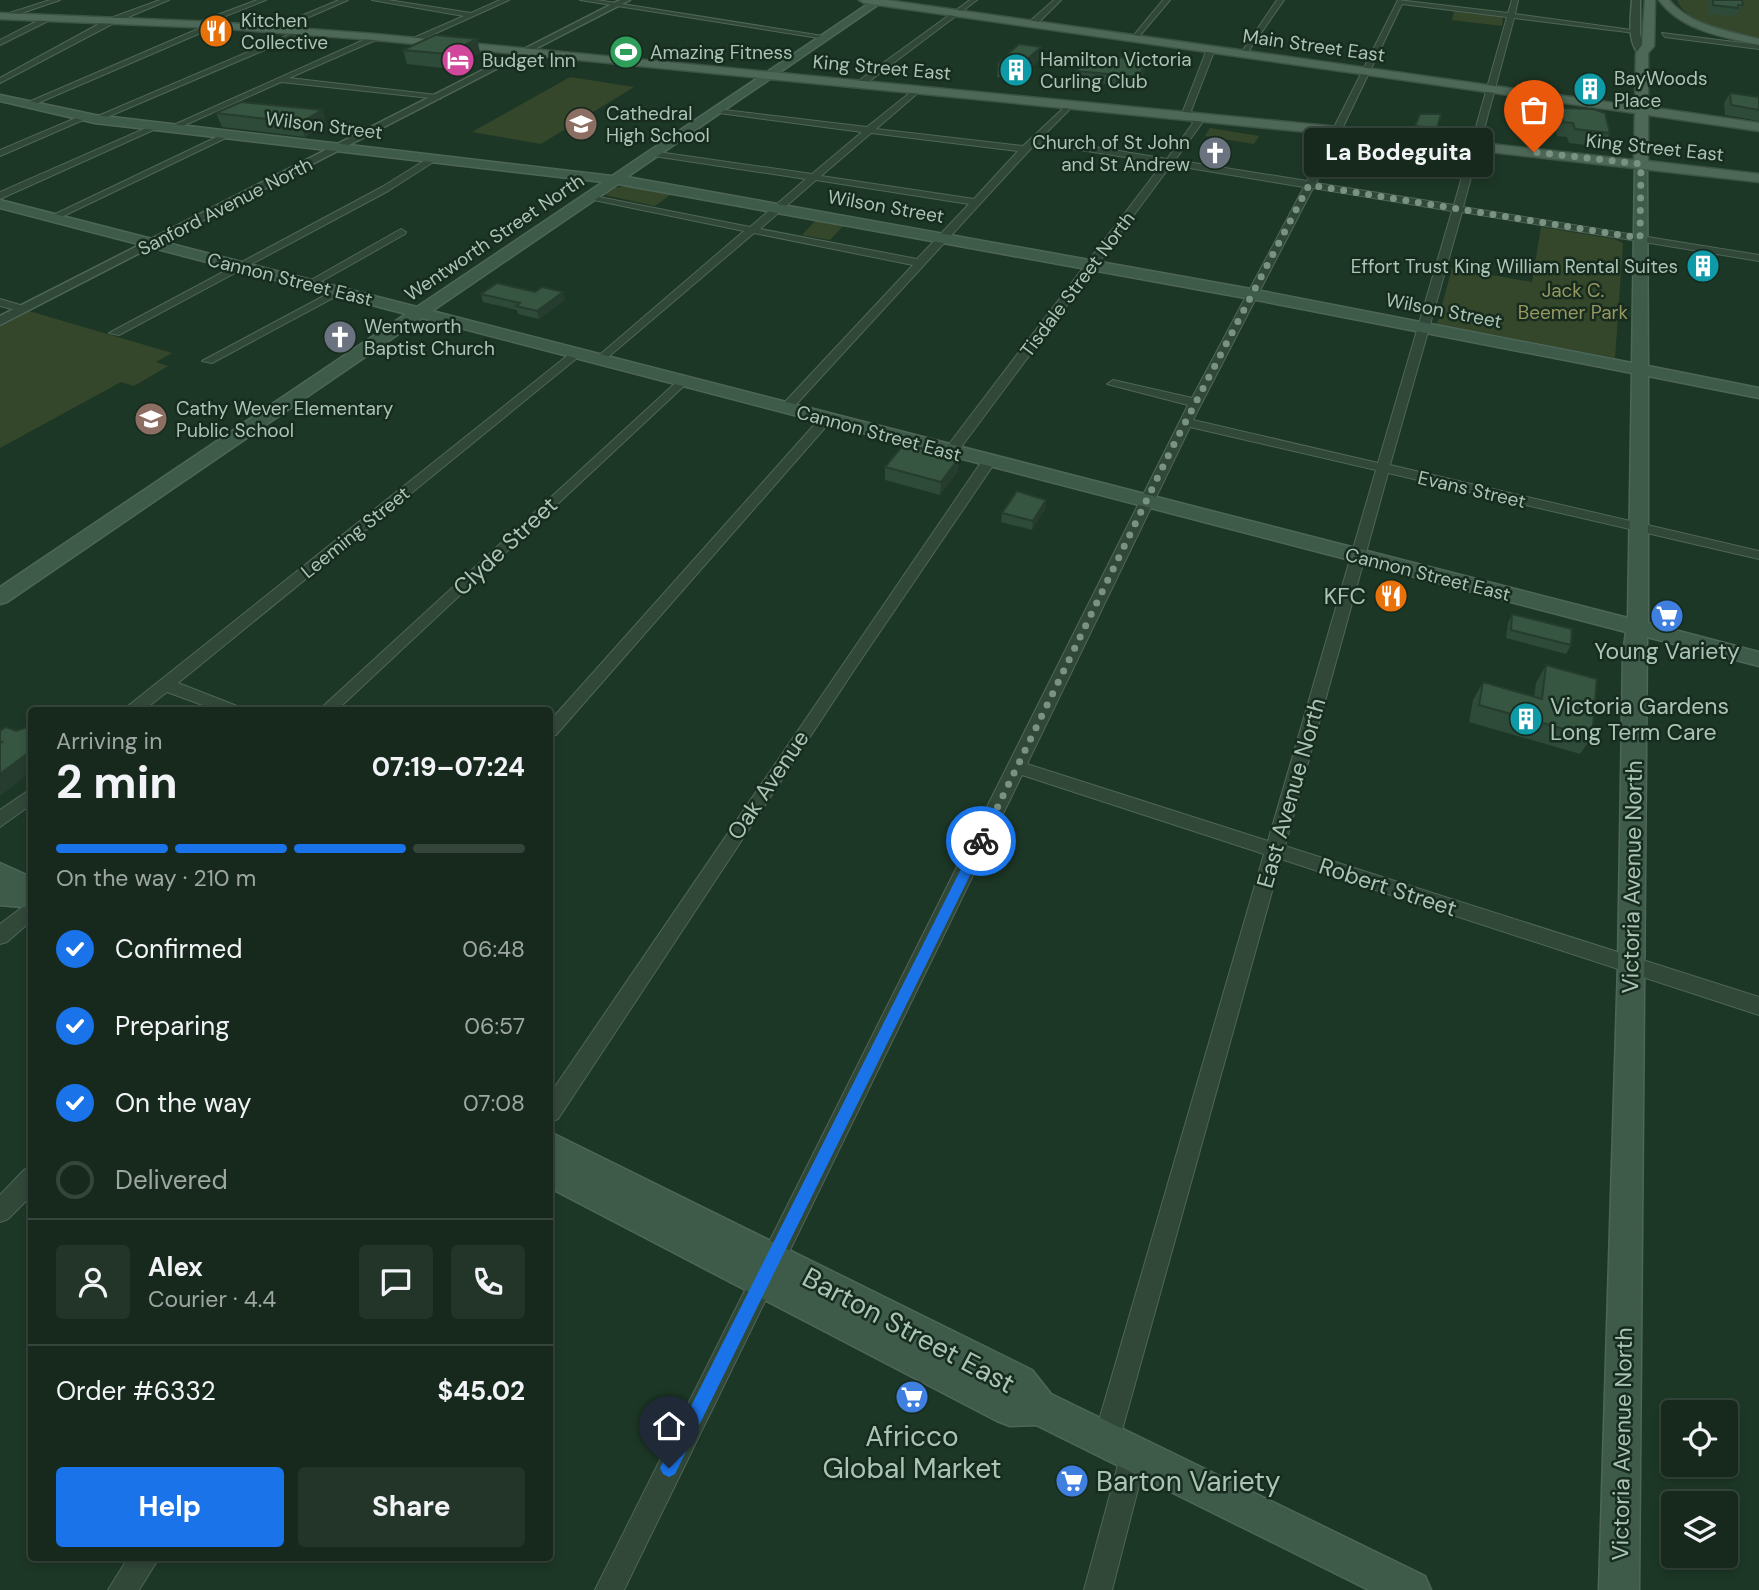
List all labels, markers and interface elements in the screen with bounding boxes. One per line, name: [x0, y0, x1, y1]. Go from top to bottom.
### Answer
place label: Kitchen Collective: [241, 8, 328, 55]
restaurant icon: Kitchen Collective: [197, 12, 235, 50]
street label: Main Street East: [1241, 23, 1387, 68]
sports icon: Amazing Fitness: [607, 33, 645, 71]
place label: Amazing Fitness: [650, 40, 793, 65]
hotel icon: Budget Inn: [439, 41, 477, 79]
place label: Hamilton Victoria Curling Club: [1040, 47, 1192, 94]
place label: Budget Inn: [482, 48, 576, 73]
street label: King Street East: [812, 49, 952, 86]
building icon: Hamilton Victoria Curling Club: [997, 51, 1035, 89]
place label: BayWoods Place: [1614, 66, 1707, 113]
building icon: BayWoods Place: [1571, 70, 1609, 108]
pin: [1504, 80, 1564, 152]
icon: bag: [1515, 91, 1553, 129]
place label: Cathedral High School: [606, 101, 710, 148]
school or university icon: Cathedral High School: [562, 105, 600, 143]
street label: Wilson Street: [264, 106, 384, 145]
callout: La Bodeguita: [1303, 128, 1492, 176]
street label: King Street East: [1585, 128, 1725, 167]
place label: Church of St John and St Andrew: [1032, 130, 1190, 177]
church icon: Church of St John and St Andrew: [1196, 134, 1234, 172]
text: La Bodeguita: [1325, 137, 1472, 167]
street label: Sanford Avenue North: [134, 152, 317, 261]
street label: Wentworth Street North: [400, 168, 589, 307]
street label: Wilson Street: [826, 184, 946, 229]
street label: Tisdale Street North: [1015, 207, 1140, 362]
street label: Cannon Street East: [205, 247, 375, 312]
building icon: Effort Trust King William Rental Suites: [1684, 247, 1722, 285]
place label: Effort Trust King William Rental Suites: [1351, 254, 1678, 279]
park label: Jack C. Beemer Park: [1518, 278, 1629, 325]
street label: Wilson Street: [1384, 287, 1504, 334]
place label: Wentworth Baptist Church: [364, 314, 495, 361]
church icon: Wentworth Baptist Church: [321, 318, 359, 356]
place label: Cathy Wever Elementary Public School: [176, 396, 394, 443]
street label: Cannon Street East: [794, 399, 964, 467]
school or university icon: Cathy Wever Elementary Public School: [132, 400, 170, 438]
street label: Evans Street: [1416, 465, 1528, 514]
street label: Leeming Street: [296, 481, 415, 584]
street label: Clyde Street: [446, 490, 564, 602]
street label: Cannon Street East: [1343, 542, 1513, 607]
restaurant icon: KFC: [1372, 577, 1410, 615]
place label: KFC: [1324, 581, 1366, 611]
supermarket icon: Young Variety: [1648, 597, 1686, 635]
place label: Young Variety: [1594, 636, 1740, 666]
place label: Victoria Gardens Long Term Care: [1550, 691, 1729, 747]
street label: East Avenue North: [1250, 695, 1332, 891]
building icon: Victoria Gardens Long Term Care: [1507, 700, 1545, 738]
street label: Oak Avenue: [720, 724, 816, 846]
text: Arriving in: [56, 726, 162, 756]
text: 07:19–07:24: [372, 750, 525, 784]
text: 2 min: [56, 752, 178, 812]
street label: Victoria Avenue North: [1615, 760, 1649, 994]
courier: [946, 806, 1016, 876]
icon: bike: [962, 822, 1000, 860]
street label: Robert Street: [1315, 851, 1461, 923]
text: On the way · 210 m: [56, 863, 256, 893]
icon: check: [56, 930, 94, 968]
text: Confirmed: [115, 932, 242, 966]
text: 06:48: [462, 934, 525, 964]
icon: check: [56, 1007, 94, 1045]
text: Preparing: [115, 1009, 230, 1043]
text: 06:57: [464, 1011, 525, 1041]
icon: check: [56, 1084, 94, 1122]
text: On the way: [115, 1086, 251, 1120]
text: 07:08: [463, 1088, 525, 1118]
text: Delivered: [115, 1163, 228, 1197]
button: person: [56, 1245, 130, 1319]
button: chat: [359, 1245, 433, 1319]
button: phone: [451, 1245, 525, 1319]
text: Alex: [148, 1250, 203, 1284]
street label: Barton Street East: [796, 1259, 1021, 1402]
text: Courier · 4.4: [148, 1284, 276, 1314]
street label: Victoria Avenue North: [1605, 1327, 1639, 1561]
text: Order #6332: [56, 1374, 216, 1408]
text: $45.02: [438, 1374, 525, 1408]
supermarket icon: Africco Global Market: [893, 1378, 931, 1416]
pin: [639, 1396, 699, 1468]
map controls: [1661, 1400, 1738, 1568]
button: locate: [1661, 1400, 1738, 1477]
icon: home: [650, 1407, 688, 1445]
place label: Africco Global Market: [822, 1418, 1002, 1487]
supermarket icon: Barton Variety: [1053, 1462, 1091, 1500]
place label: Barton Variety: [1096, 1463, 1281, 1500]
button: Help: [56, 1467, 284, 1547]
button: Share: [298, 1467, 525, 1547]
button: layers: [1661, 1491, 1738, 1568]

